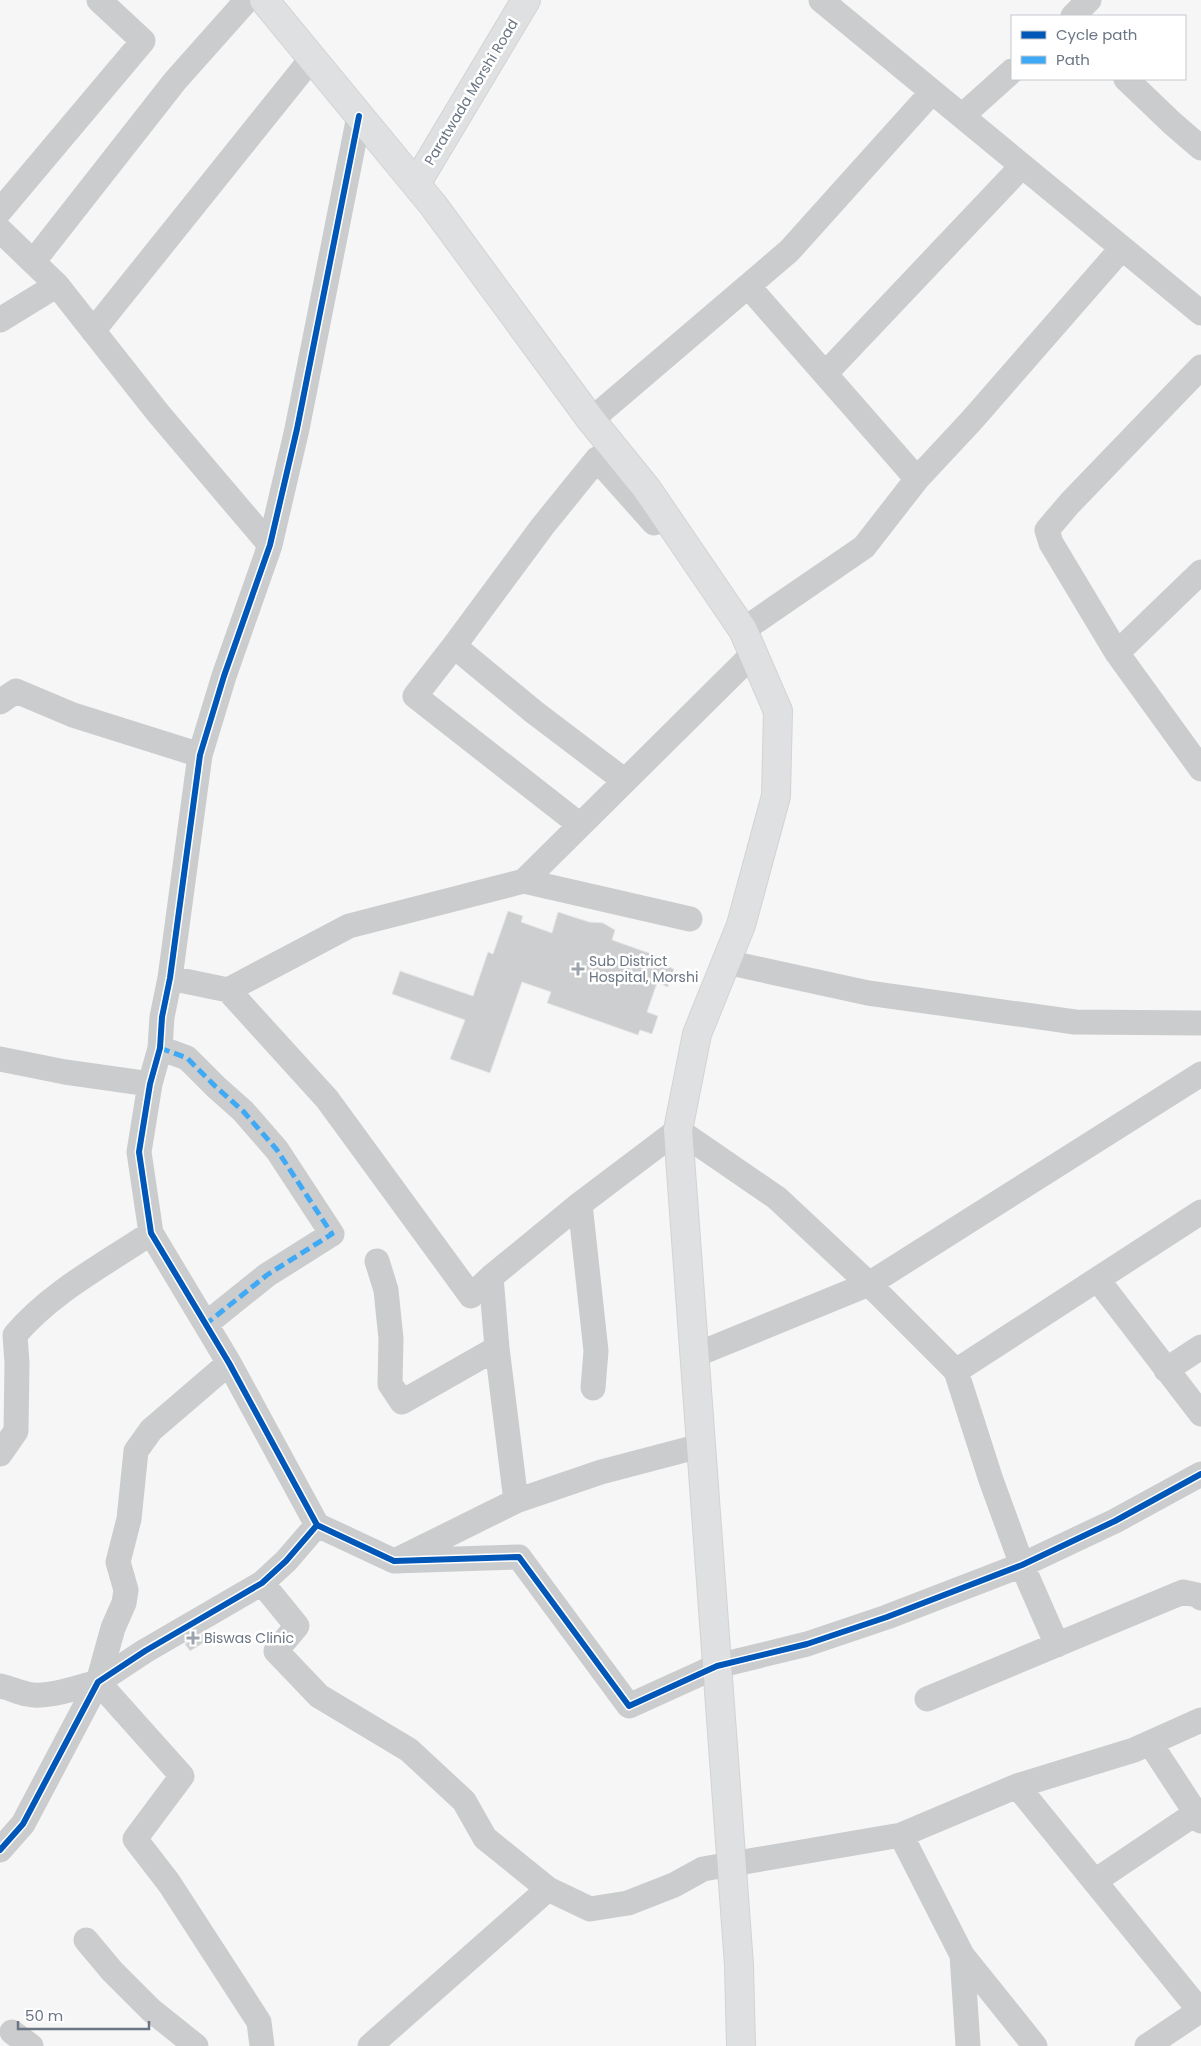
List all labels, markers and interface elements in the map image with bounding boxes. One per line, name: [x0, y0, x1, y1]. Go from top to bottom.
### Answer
street label: Paratwada Morshi Road: [419, 15, 523, 169]
legend: [1011, 15, 1186, 80]
text: Cycle path: [1056, 24, 1137, 45]
text: Path: [1056, 49, 1090, 70]
place label: Sub District Hospital, Morshi: [589, 951, 698, 987]
marker: Sub District Hospital, Morshi: [571, 962, 585, 976]
place label: Biswas Clinic: [204, 1628, 294, 1648]
marker: Biswas Clinic: [186, 1631, 200, 1645]
scale bar: [18, 1998, 149, 2030]
text: 50 m: [25, 2005, 63, 2026]

